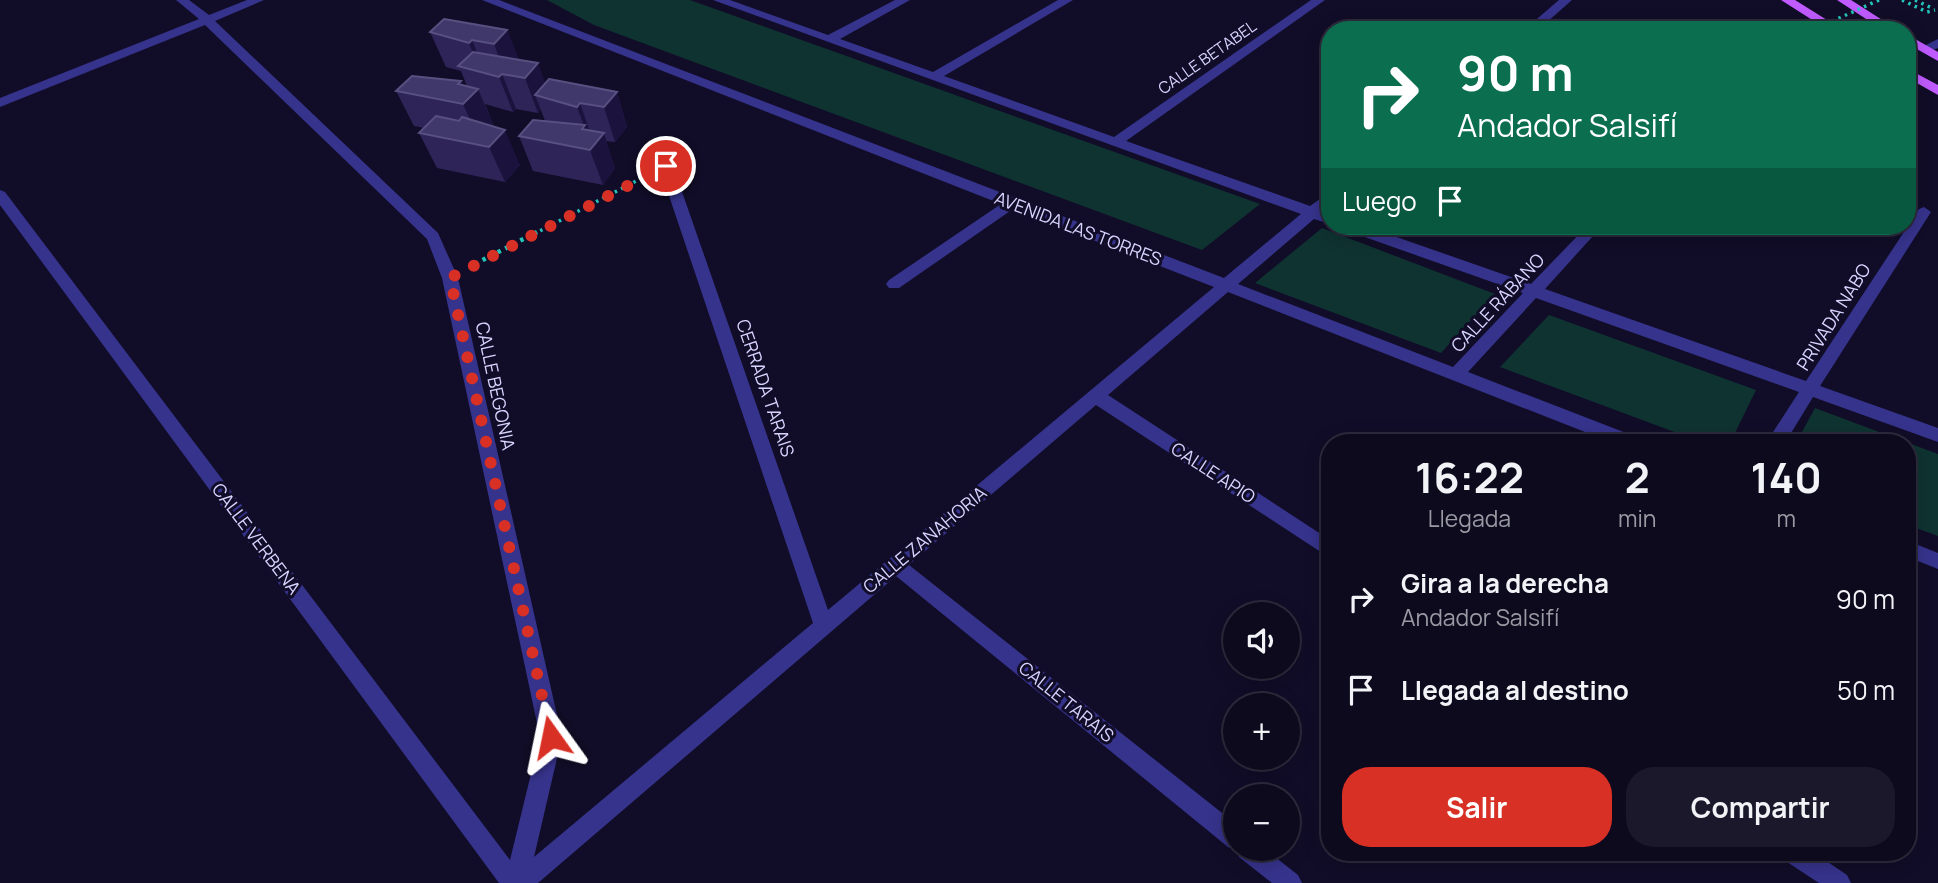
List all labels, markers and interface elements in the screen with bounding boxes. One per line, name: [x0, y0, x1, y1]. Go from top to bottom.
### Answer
street label: CALLE BETABEL: [1153, 15, 1261, 99]
text: 90 m: [1457, 39, 1574, 106]
icon: right: [1342, 49, 1433, 140]
text: Andador Salsifí: [1457, 103, 1677, 147]
pin: [636, 136, 696, 196]
icon: arrive: [647, 147, 685, 185]
icon: arrive: [1431, 182, 1469, 220]
text: Luego: [1342, 183, 1417, 219]
street label: AVENIDA LAS TORRES: [992, 185, 1165, 271]
street label: CALLE RÁBANO: [1445, 248, 1549, 357]
street label: PRIVADA NABO: [1791, 258, 1876, 375]
street label: CERRADA TARAIS: [731, 316, 801, 460]
street label: CALLE BEGONIA: [471, 319, 521, 453]
street label: CALLE APIO: [1167, 436, 1260, 508]
text: 16:22: [1415, 448, 1524, 506]
text: 2: [1625, 448, 1650, 506]
text: 140: [1750, 448, 1822, 506]
street label: CALLE VERBENA: [207, 478, 307, 599]
street label: CALLE ZANAHORIA: [857, 480, 992, 598]
text: Llegada: [1428, 502, 1511, 534]
text: min: [1618, 502, 1656, 534]
text: m: [1776, 502, 1796, 534]
text: Gira a la derecha: [1401, 565, 1609, 601]
icon: right: [1342, 580, 1380, 618]
text: 90 m: [1836, 581, 1895, 617]
text: Andador Salsifí: [1401, 601, 1559, 633]
map controls: [1223, 602, 1300, 861]
button: sound: [1223, 602, 1300, 679]
street label: CALLE TARAIS: [1014, 655, 1119, 747]
icon: arrive: [1342, 671, 1380, 709]
text: Llegada al destino: [1401, 672, 1629, 708]
text: 50 m: [1837, 672, 1895, 708]
button: +: [1223, 693, 1300, 770]
position arrow: [514, 700, 588, 774]
button: Salir: [1342, 767, 1612, 847]
button: Compartir: [1626, 767, 1895, 847]
button: −: [1223, 784, 1300, 861]

